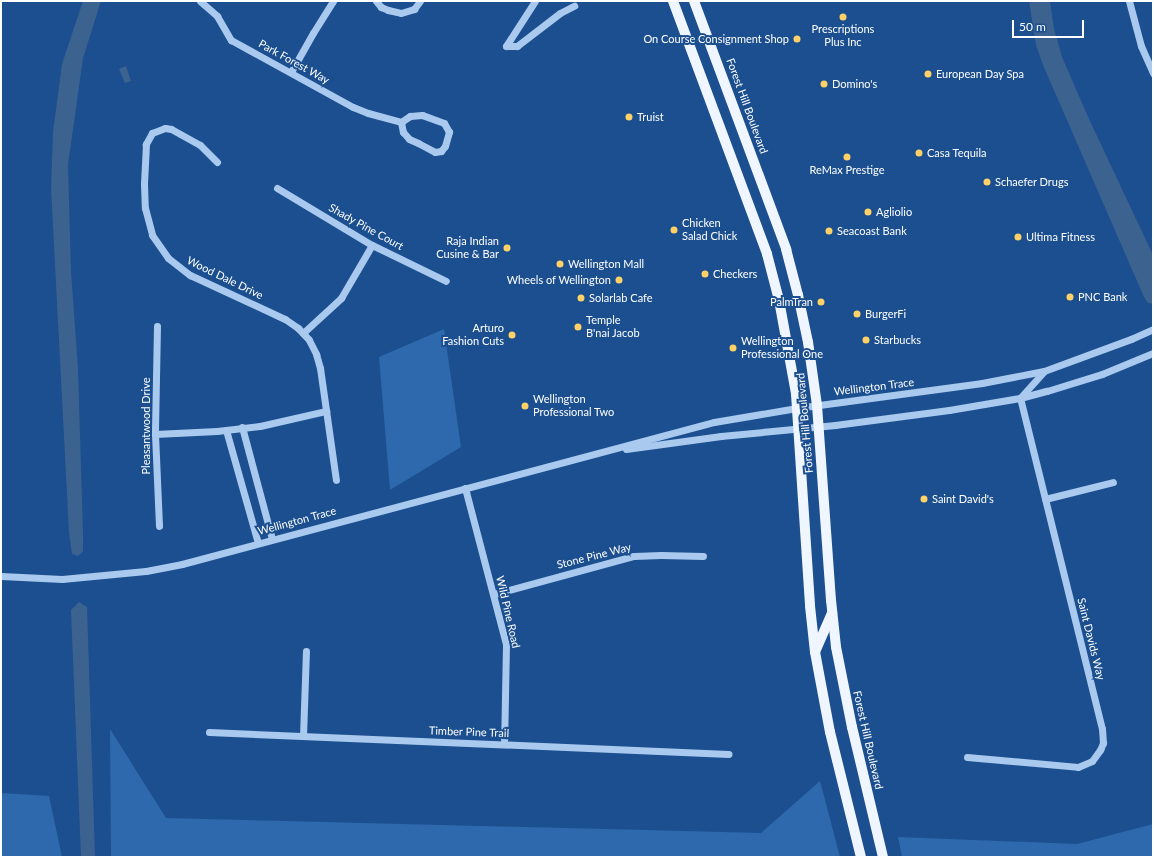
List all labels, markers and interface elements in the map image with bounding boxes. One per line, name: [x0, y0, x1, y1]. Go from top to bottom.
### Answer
marker: Prescriptions Plus Inc: [838, 12, 848, 22]
scale bar: [1014, 12, 1086, 38]
text: 50 m: [1019, 19, 1046, 34]
place label: Prescriptions Plus Inc: [812, 23, 874, 49]
place label: On Course Consignment Shop: [643, 32, 789, 46]
marker: On Course Consignment Shop: [792, 34, 802, 44]
street label: Park Forest Way: [256, 37, 332, 87]
street label: Forest Hill Boulevard: [724, 56, 770, 156]
place label: European Day Spa: [936, 67, 1024, 81]
marker: European Day Spa: [923, 69, 933, 79]
place label: Domino's: [832, 77, 877, 91]
marker: Domino's: [819, 79, 829, 89]
place label: Truist: [637, 110, 664, 124]
marker: Truist: [624, 112, 634, 122]
place label: Casa Tequila: [927, 146, 987, 160]
marker: Casa Tequila: [914, 148, 924, 158]
marker: ReMax Prestige: [842, 152, 852, 162]
place label: ReMax Prestige: [809, 163, 885, 177]
place label: Schaefer Drugs: [995, 175, 1069, 189]
marker: Schaefer Drugs: [982, 177, 992, 187]
street label: Shady Pine Court: [326, 201, 406, 253]
place label: Agliolio: [876, 205, 912, 219]
marker: Agliolio: [863, 207, 873, 217]
place label: Chicken Salad Chick: [682, 217, 737, 243]
place label: Seacoast Bank: [837, 224, 907, 238]
marker: Chicken Salad Chick: [669, 225, 679, 235]
marker: Seacoast Bank: [824, 226, 834, 236]
place label: Ultima Fitness: [1026, 230, 1095, 244]
marker: Ultima Fitness: [1013, 232, 1023, 242]
place label: Raja Indian Cusine & Bar: [436, 235, 499, 261]
marker: Raja Indian Cusine & Bar: [502, 243, 512, 253]
street label: Wood Dale Drive: [185, 254, 265, 302]
place label: Wellington Mall: [568, 257, 644, 271]
marker: Wellington Mall: [555, 259, 565, 269]
place label: Checkers: [713, 267, 757, 281]
marker: Checkers: [700, 269, 710, 279]
place label: Wheels of Wellington: [506, 273, 611, 287]
marker: Wheels of Wellington: [614, 275, 624, 285]
place label: PNC Bank: [1078, 290, 1127, 304]
place label: Solarlab Cafe: [589, 291, 652, 305]
marker: PNC Bank: [1065, 292, 1075, 302]
marker: Solarlab Cafe: [576, 293, 586, 303]
place label: PalmTran: [770, 295, 813, 309]
marker: PalmTran: [816, 297, 826, 307]
place label: BurgerFi: [865, 307, 906, 321]
marker: BurgerFi: [852, 309, 862, 319]
place label: Temple B'nai Jacob: [586, 314, 640, 340]
place label: Arturo Fashion Cuts: [442, 322, 504, 348]
marker: Temple B'nai Jacob: [573, 322, 583, 332]
marker: Arturo Fashion Cuts: [507, 330, 517, 340]
place label: Starbucks: [874, 333, 921, 347]
place label: Wellington Professional One: [741, 335, 823, 361]
marker: Starbucks: [861, 335, 871, 345]
marker: Wellington Professional One: [728, 343, 738, 353]
street label: Forest Hill Boulevard: [794, 372, 816, 474]
street label: Wellington Trace: [833, 376, 915, 398]
street label: Pleasantwood Drive: [139, 378, 153, 474]
place label: Wellington Professional Two: [533, 393, 615, 419]
marker: Wellington Professional Two: [520, 401, 530, 411]
place label: Saint David's: [932, 492, 994, 506]
marker: Saint David's: [919, 494, 929, 504]
street label: Wellington Trace: [256, 504, 338, 538]
street label: Stone Pine Way: [555, 540, 633, 572]
street label: Wild Pine Road: [493, 574, 523, 650]
street label: Saint Davids Way: [1074, 597, 1108, 681]
street label: Forest Hill Boulevard: [850, 689, 886, 791]
street label: Timber Pine Trail: [428, 724, 510, 740]

